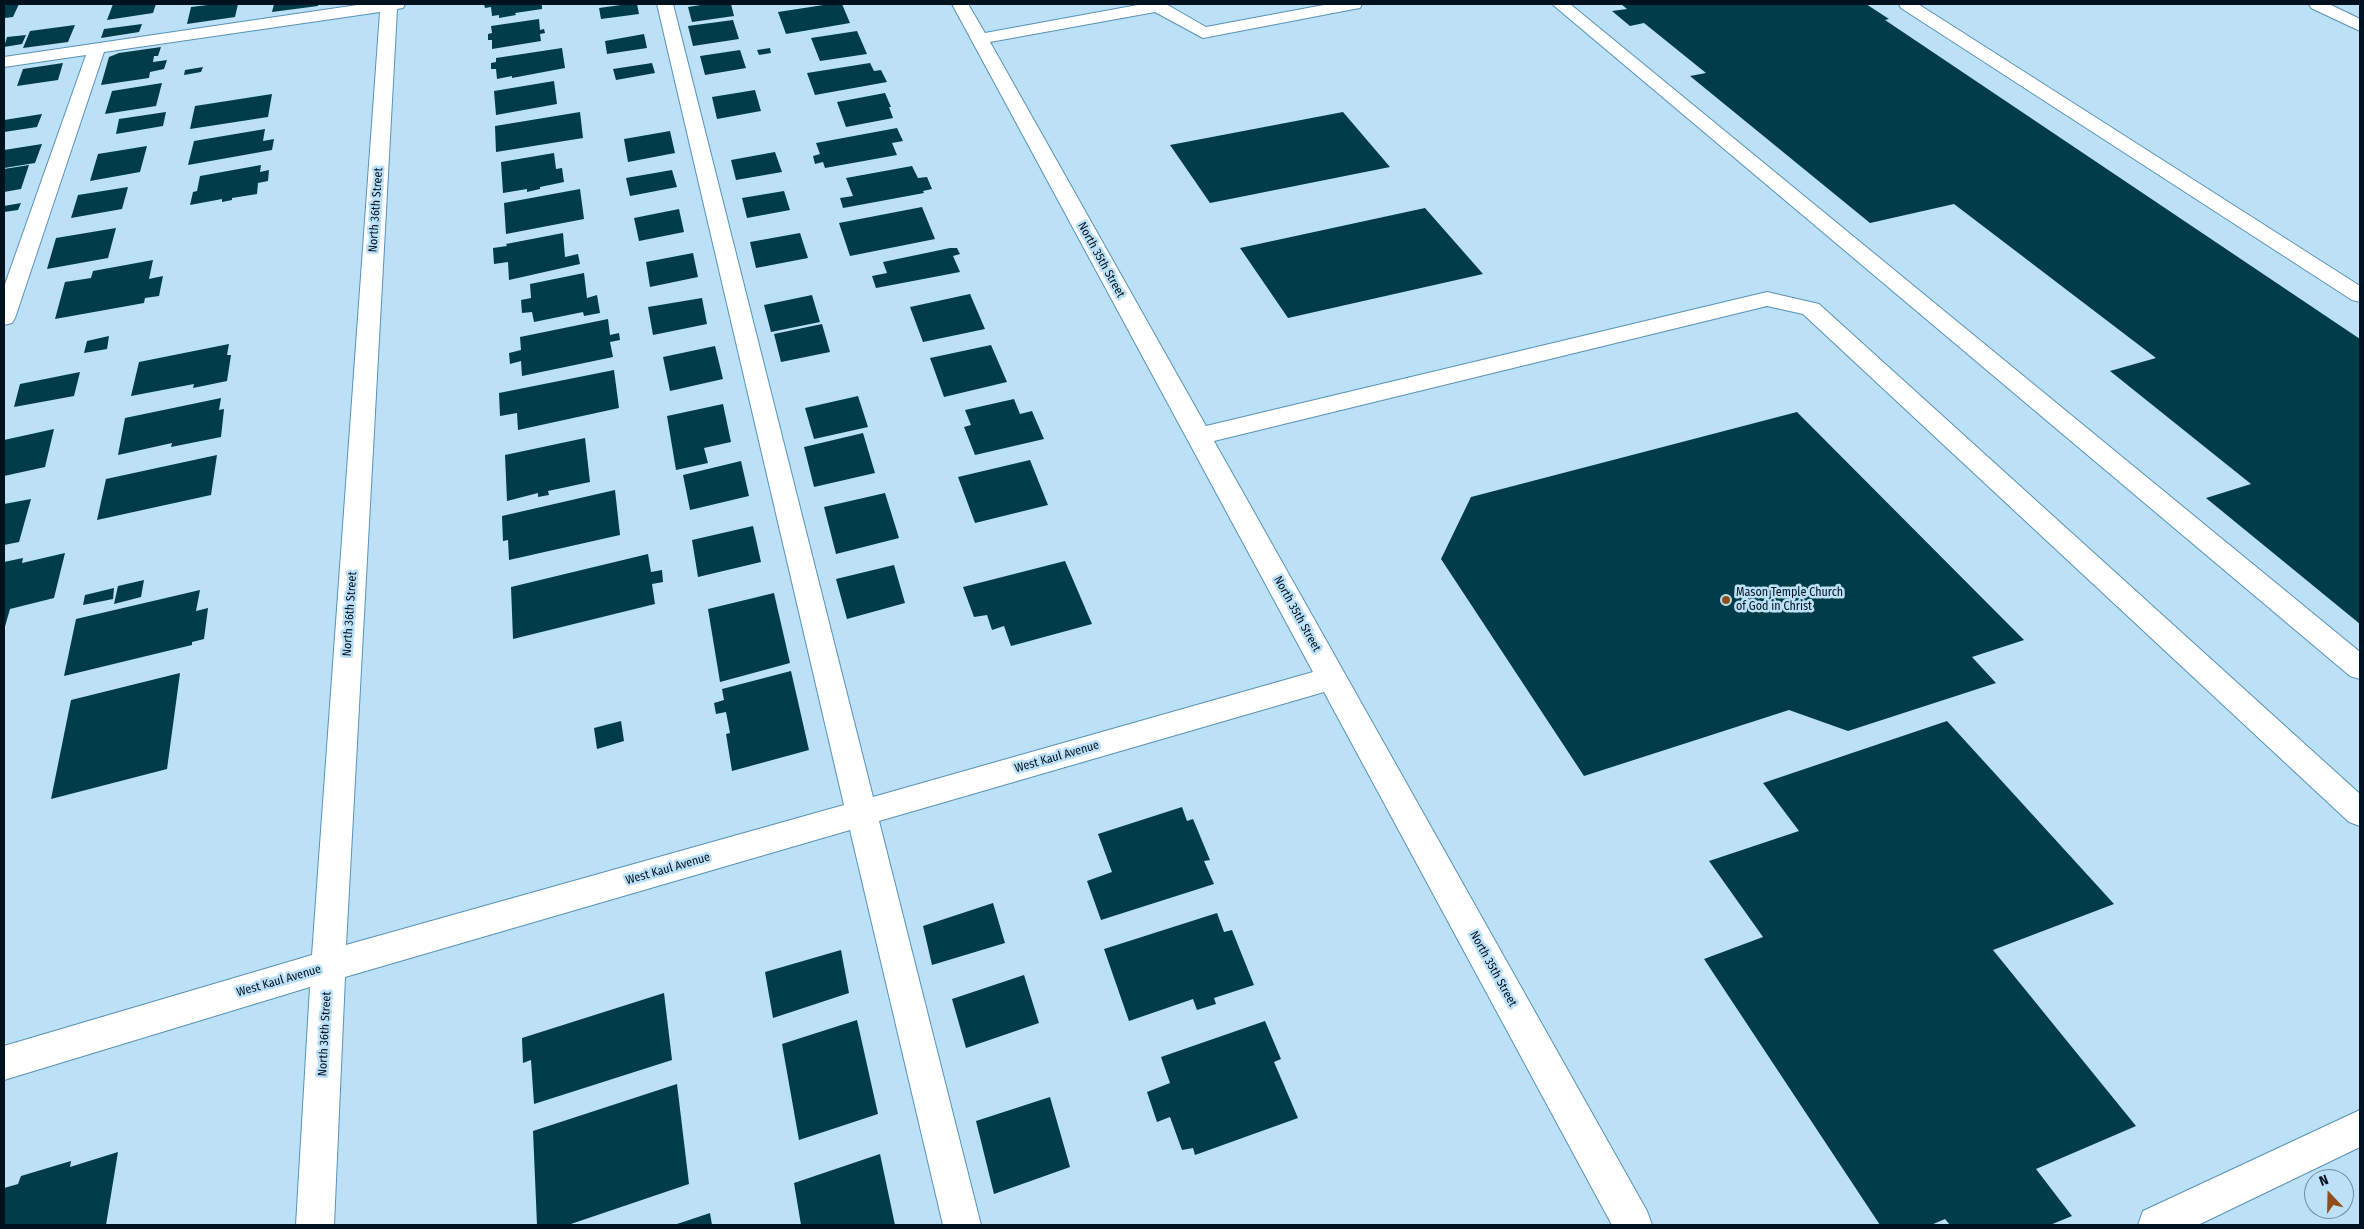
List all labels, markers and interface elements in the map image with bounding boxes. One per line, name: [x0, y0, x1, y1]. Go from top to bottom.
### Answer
street label: North 36th Street: [366, 167, 386, 253]
street label: North 35th Street: [1074, 220, 1128, 300]
street label: North 36th Street: [340, 571, 360, 657]
street label: North 35th Street: [1270, 574, 1324, 654]
place label: Mason Temple Church of God in Christ: [1736, 586, 1843, 614]
marker: Mason Temple Church of God in Christ: [1720, 594, 1732, 606]
street label: West Kaul Avenue: [1013, 738, 1101, 776]
street label: West Kaul Avenue: [624, 850, 712, 888]
street label: North 35th Street: [1466, 929, 1520, 1009]
street label: West Kaul Avenue: [235, 962, 323, 1000]
street label: North 36th Street: [316, 991, 334, 1077]
north arrow: [2304, 1169, 2354, 1219]
text: N: [2317, 1171, 2331, 1190]

